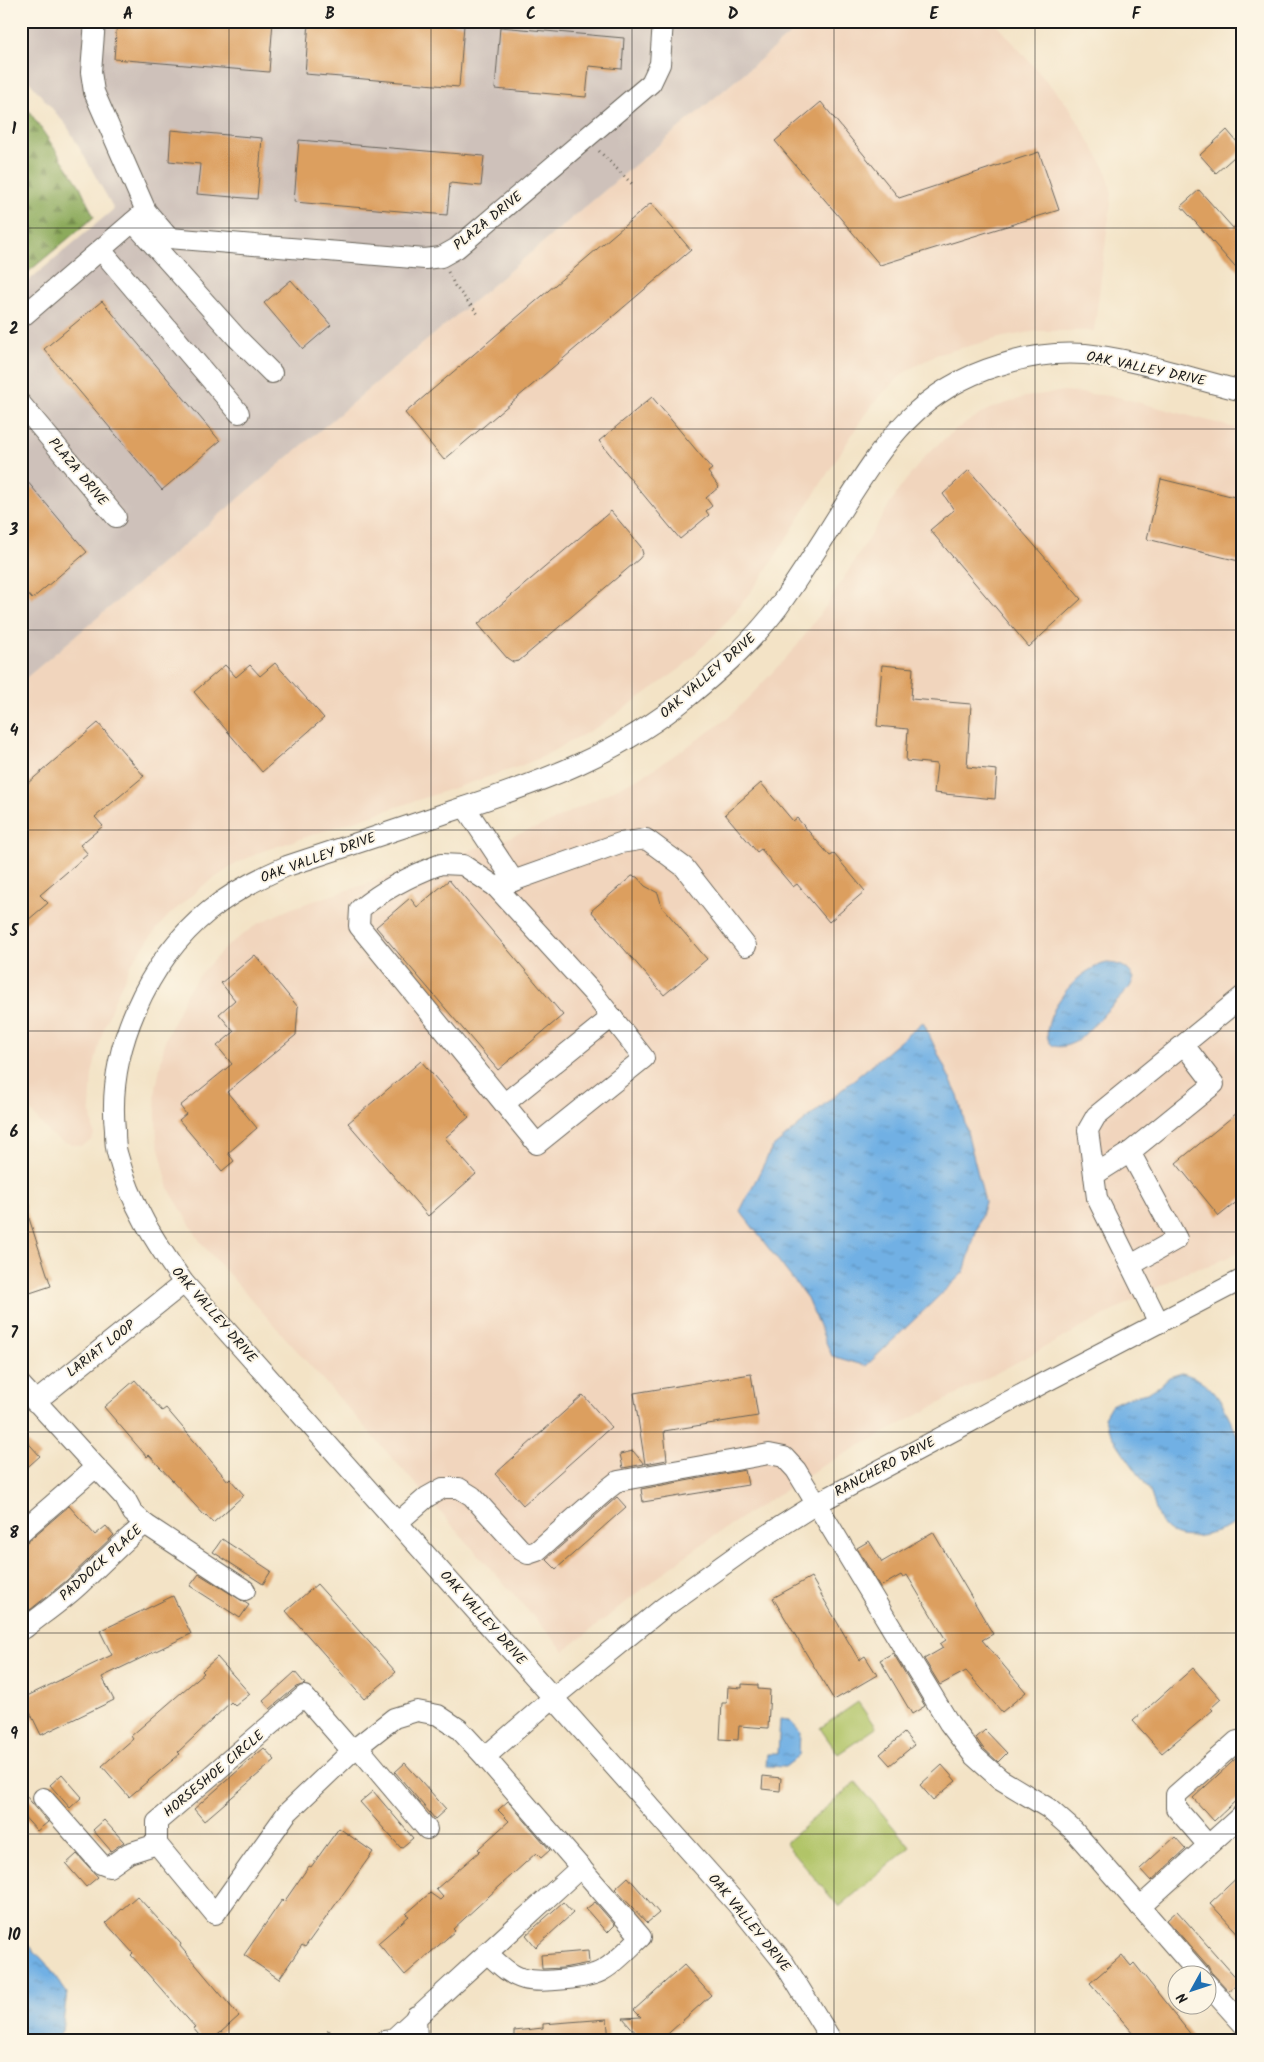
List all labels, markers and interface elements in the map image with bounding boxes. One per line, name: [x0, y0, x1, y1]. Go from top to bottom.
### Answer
text: A: [123, 2, 133, 27]
text: B: [325, 2, 335, 27]
text: C: [526, 2, 536, 27]
text: D: [728, 2, 739, 27]
text: E: [930, 2, 940, 27]
text: F: [1132, 2, 1142, 27]
text: 1: [12, 117, 17, 142]
street label: PLAZA DRIVE: [449, 186, 528, 256]
text: 2: [9, 317, 19, 342]
street label: OAK VALLEY DRIVE: [1084, 346, 1208, 393]
street label: PLAZA DRIVE: [43, 433, 114, 512]
text: 3: [9, 518, 19, 543]
street label: OAK VALLEY DRIVE: [655, 627, 762, 724]
text: 4: [10, 719, 19, 744]
street label: OAK VALLEY DRIVE: [257, 827, 379, 889]
text: 5: [9, 919, 20, 944]
text: 6: [10, 1120, 19, 1145]
street label: OAK VALLEY DRIVE: [166, 1262, 263, 1369]
street label: LARIAT LOOP: [62, 1315, 141, 1383]
text: 7: [10, 1321, 18, 1346]
street label: RANCHERO DRIVE: [831, 1431, 940, 1503]
street label: PADDOCK PLACE: [54, 1519, 148, 1606]
text: 8: [9, 1521, 19, 1546]
street label: OAK VALLEY DRIVE: [434, 1566, 532, 1671]
text: 9: [10, 1722, 18, 1747]
street label: HORSESHOE CIRCLE: [159, 1725, 270, 1823]
street label: OAK VALLEY DRIVE: [702, 1869, 796, 1978]
text: 10: [7, 1923, 21, 1948]
north arrow: [1166, 1964, 1216, 2014]
text: N: [1171, 1987, 1194, 2008]

